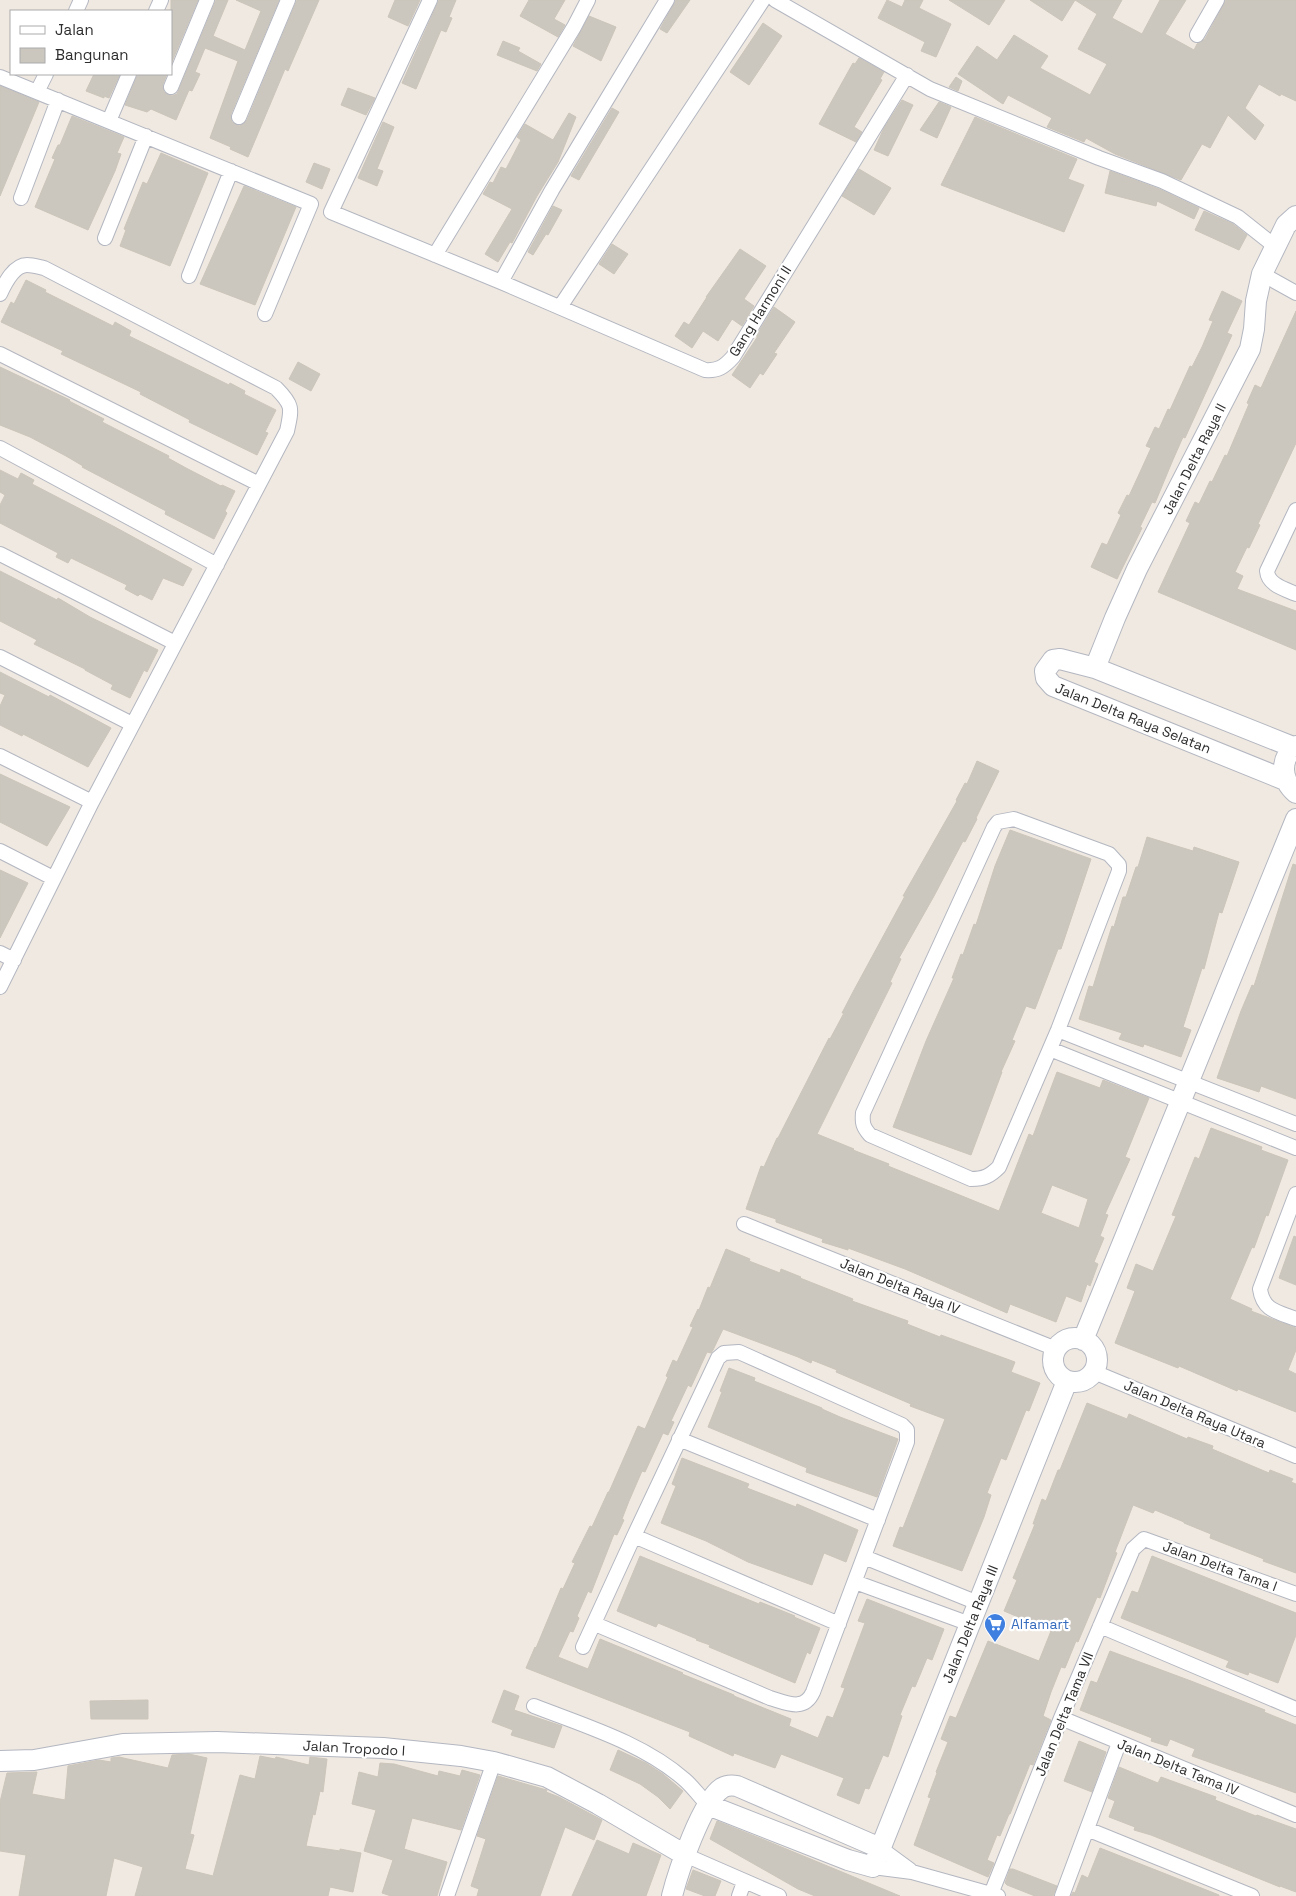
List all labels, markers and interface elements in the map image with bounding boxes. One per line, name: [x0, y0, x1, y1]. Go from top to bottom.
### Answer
legend: [10, 10, 172, 75]
text: Jalan: [55, 20, 94, 39]
text: Bangunan: [55, 45, 129, 64]
street label: Gang Harmoni II: [725, 262, 795, 360]
street label: Jalan Delta Raya II: [1158, 400, 1230, 518]
street label: Jalan Delta Raya Selatan: [1052, 678, 1214, 758]
street label: Jalan Delta Raya IV: [837, 1254, 963, 1318]
street label: Jalan Delta Raya Utara: [1121, 1376, 1269, 1452]
street label: Jalan Delta Tama I: [1160, 1537, 1280, 1595]
street label: Jalan Delta Raya III: [938, 1562, 1002, 1686]
supermarket icon: Alfamart: [983, 1612, 1007, 1643]
place label: Alfamart: [1011, 1615, 1069, 1633]
street label: Jalan Delta Tama VII: [1031, 1649, 1097, 1779]
street label: Jalan Delta Tama IV: [1115, 1734, 1242, 1800]
street label: Jalan Tropodo I: [302, 1736, 406, 1760]

